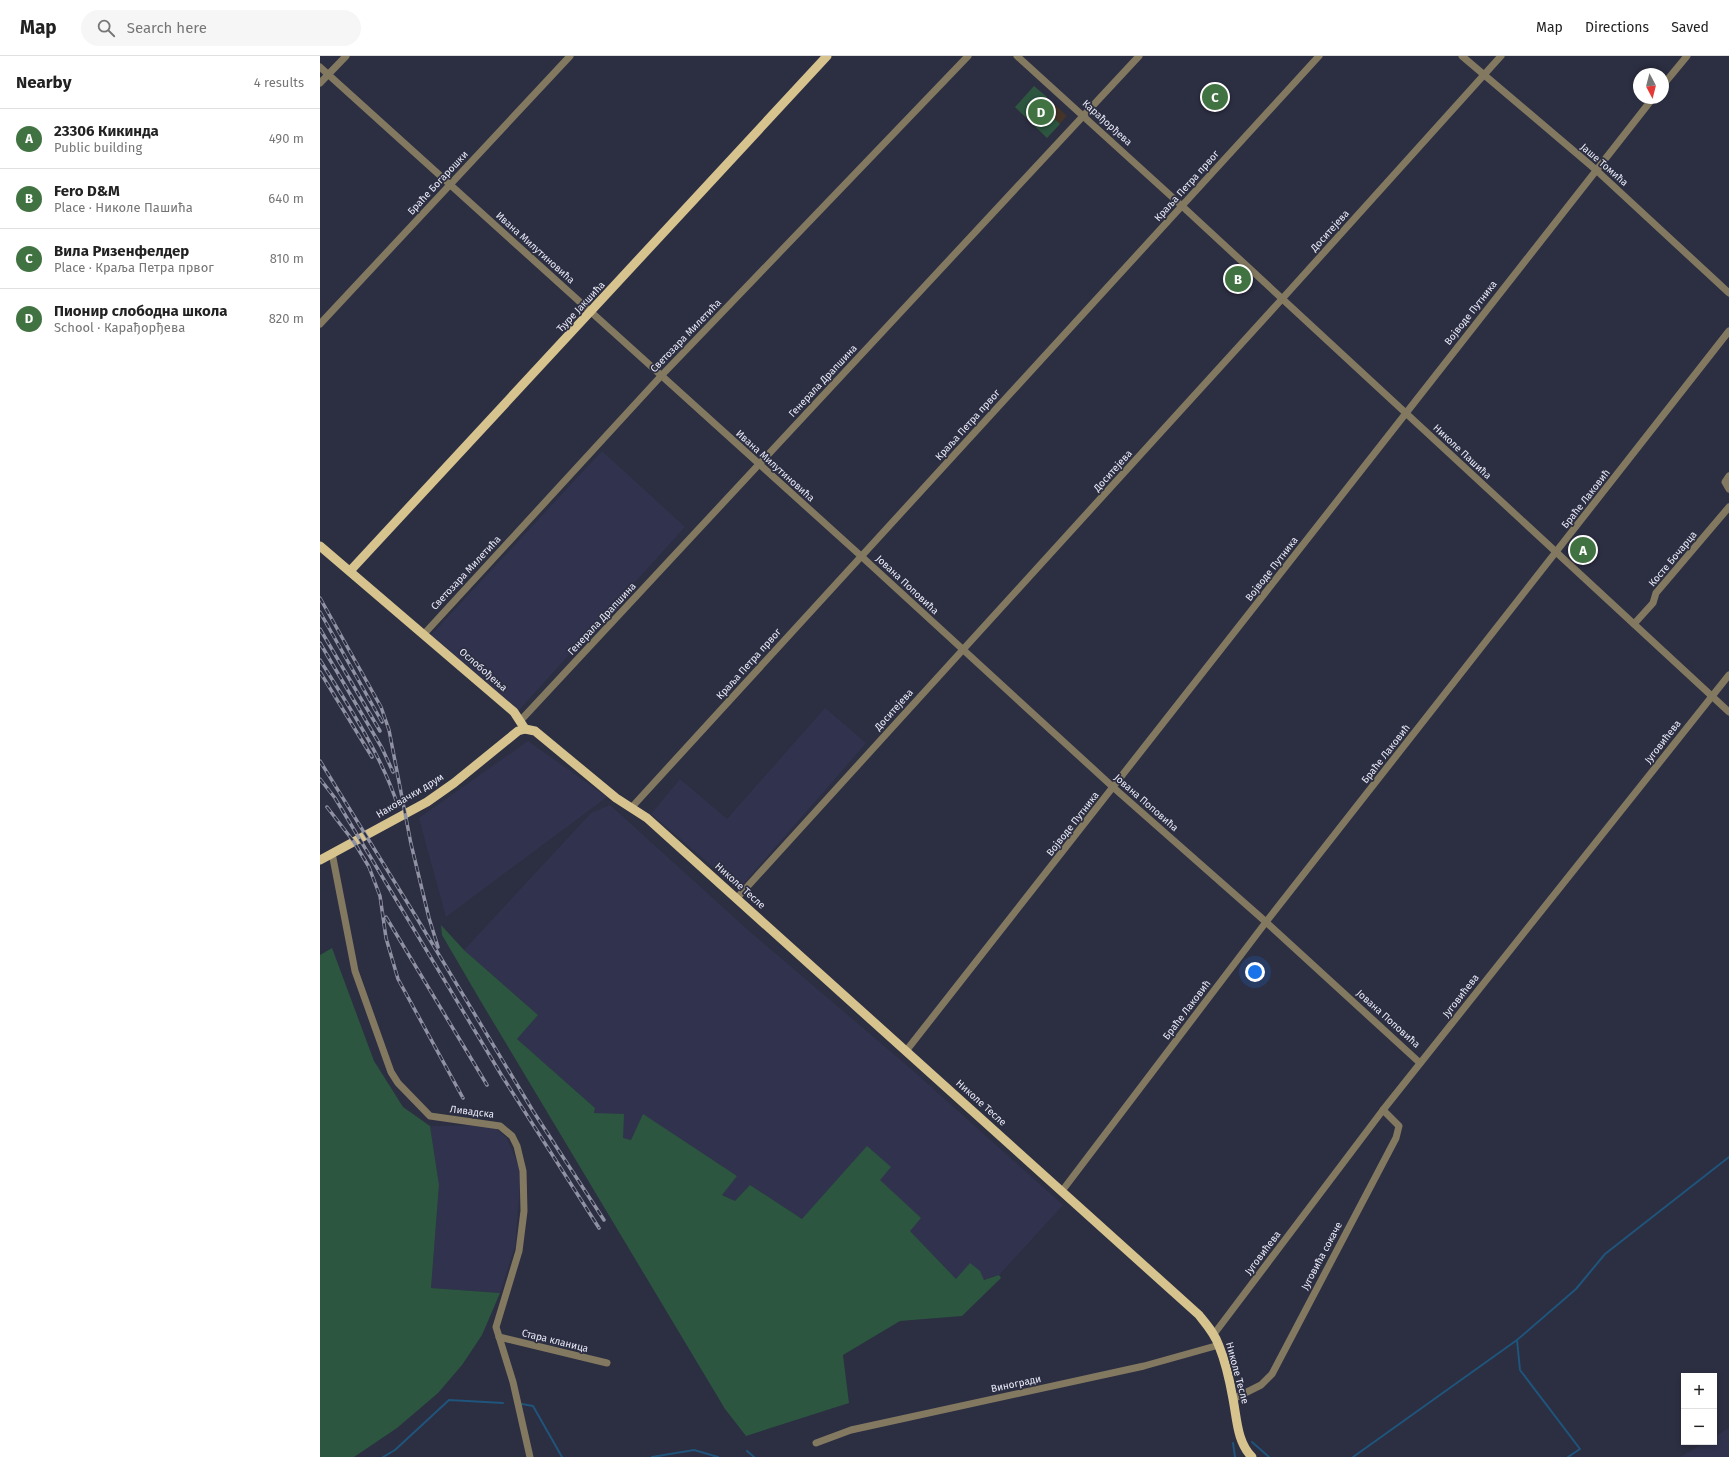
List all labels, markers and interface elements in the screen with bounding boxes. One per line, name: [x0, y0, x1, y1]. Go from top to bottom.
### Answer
search box: [81, 10, 361, 46]
text: Map: [20, 16, 57, 39]
icon: search: [95, 17, 117, 39]
text: Search here: [127, 19, 207, 37]
text: Map: [1536, 19, 1563, 36]
text: Directions: [1585, 19, 1649, 36]
text: Saved: [1671, 19, 1709, 36]
north arrow: [1633, 68, 1669, 104]
text: Nearby: [16, 72, 71, 93]
text: 4 results: [254, 75, 304, 90]
pin: C: [1202, 82, 1228, 112]
pin: D: [1028, 97, 1054, 127]
street label: Карађорђева: [1080, 98, 1134, 148]
text: 23306 Кикинда: [54, 122, 159, 140]
text: A: [25, 131, 33, 146]
text: 490 m: [269, 131, 304, 146]
text: Public building: [54, 140, 142, 155]
street label: Јаше Томића: [1578, 141, 1630, 189]
street label: Краља Петра првог: [1152, 148, 1222, 224]
street label: Браће Богарошки: [405, 149, 471, 217]
text: Fero D&M: [54, 182, 120, 200]
text: B: [25, 191, 33, 206]
text: 640 m: [268, 191, 304, 206]
text: Place · Николе Пашића: [54, 200, 193, 215]
street label: Доситејева: [1307, 207, 1352, 255]
street label: Ивана Милутиновића: [493, 210, 577, 286]
text: Вила Ризенфелдер: [54, 242, 189, 260]
text: C: [25, 251, 33, 266]
text: 810 m: [270, 251, 304, 266]
text: Place · Краља Петра првог: [54, 260, 214, 275]
pin: B: [1225, 264, 1251, 294]
street label: Војводе Путника: [1441, 278, 1500, 348]
street label: Ђуре Јакшића: [554, 279, 608, 335]
street label: Светозара Милетића: [648, 297, 724, 375]
text: Пионир слободна школа: [54, 302, 227, 320]
text: D: [25, 311, 33, 326]
text: 820 m: [269, 311, 304, 326]
text: School · Карађорђева: [54, 320, 185, 335]
street label: Генерала Драпшина: [786, 342, 860, 420]
street label: Краља Петра првог: [933, 387, 1003, 463]
street label: Николе Пашића: [1430, 422, 1494, 482]
street label: Ивана Милутиновића: [733, 428, 817, 504]
street label: Доситејева: [1090, 447, 1135, 495]
street label: Браће Лаковић: [1559, 467, 1613, 531]
street label: Косте Бочарца: [1646, 529, 1700, 589]
street label: Светозара Милетића: [429, 533, 503, 613]
street label: Војводе Путника: [1242, 534, 1301, 604]
pin: A: [1570, 535, 1596, 565]
street label: Јована Поповића: [873, 553, 941, 617]
street label: Генерала Драпшина: [565, 580, 639, 658]
street label: Краља Петра првог: [714, 626, 784, 702]
street label: Ослобођења: [456, 646, 510, 694]
street label: Доситејева: [871, 686, 916, 734]
street label: Југовићева: [1642, 718, 1684, 766]
street label: Браће Лаковић: [1359, 722, 1413, 786]
street label: Наковачки друм: [374, 771, 446, 821]
street label: Јована Поповића: [1111, 772, 1181, 834]
street label: Војводе Путника: [1043, 789, 1102, 859]
street label: Николе Тесле: [712, 860, 768, 912]
your location: [1245, 962, 1265, 982]
street label: Југовићева: [1440, 972, 1482, 1020]
street label: Браће Лаковић: [1161, 978, 1213, 1042]
street label: Јована Поповића: [1354, 987, 1422, 1051]
street label: Николе Тесле: [953, 1077, 1009, 1129]
street label: Ливадска: [449, 1103, 495, 1121]
street label: Југовића сокаче: [1299, 1220, 1345, 1292]
street label: Југовићева: [1243, 1229, 1283, 1277]
street label: Стара кланица: [520, 1327, 590, 1355]
street label: Николе Тесле: [1223, 1341, 1251, 1405]
street label: Виногради: [990, 1373, 1042, 1395]
map controls: [1681, 1373, 1717, 1445]
button: +: [1681, 1373, 1717, 1409]
button: −: [1681, 1409, 1717, 1445]

